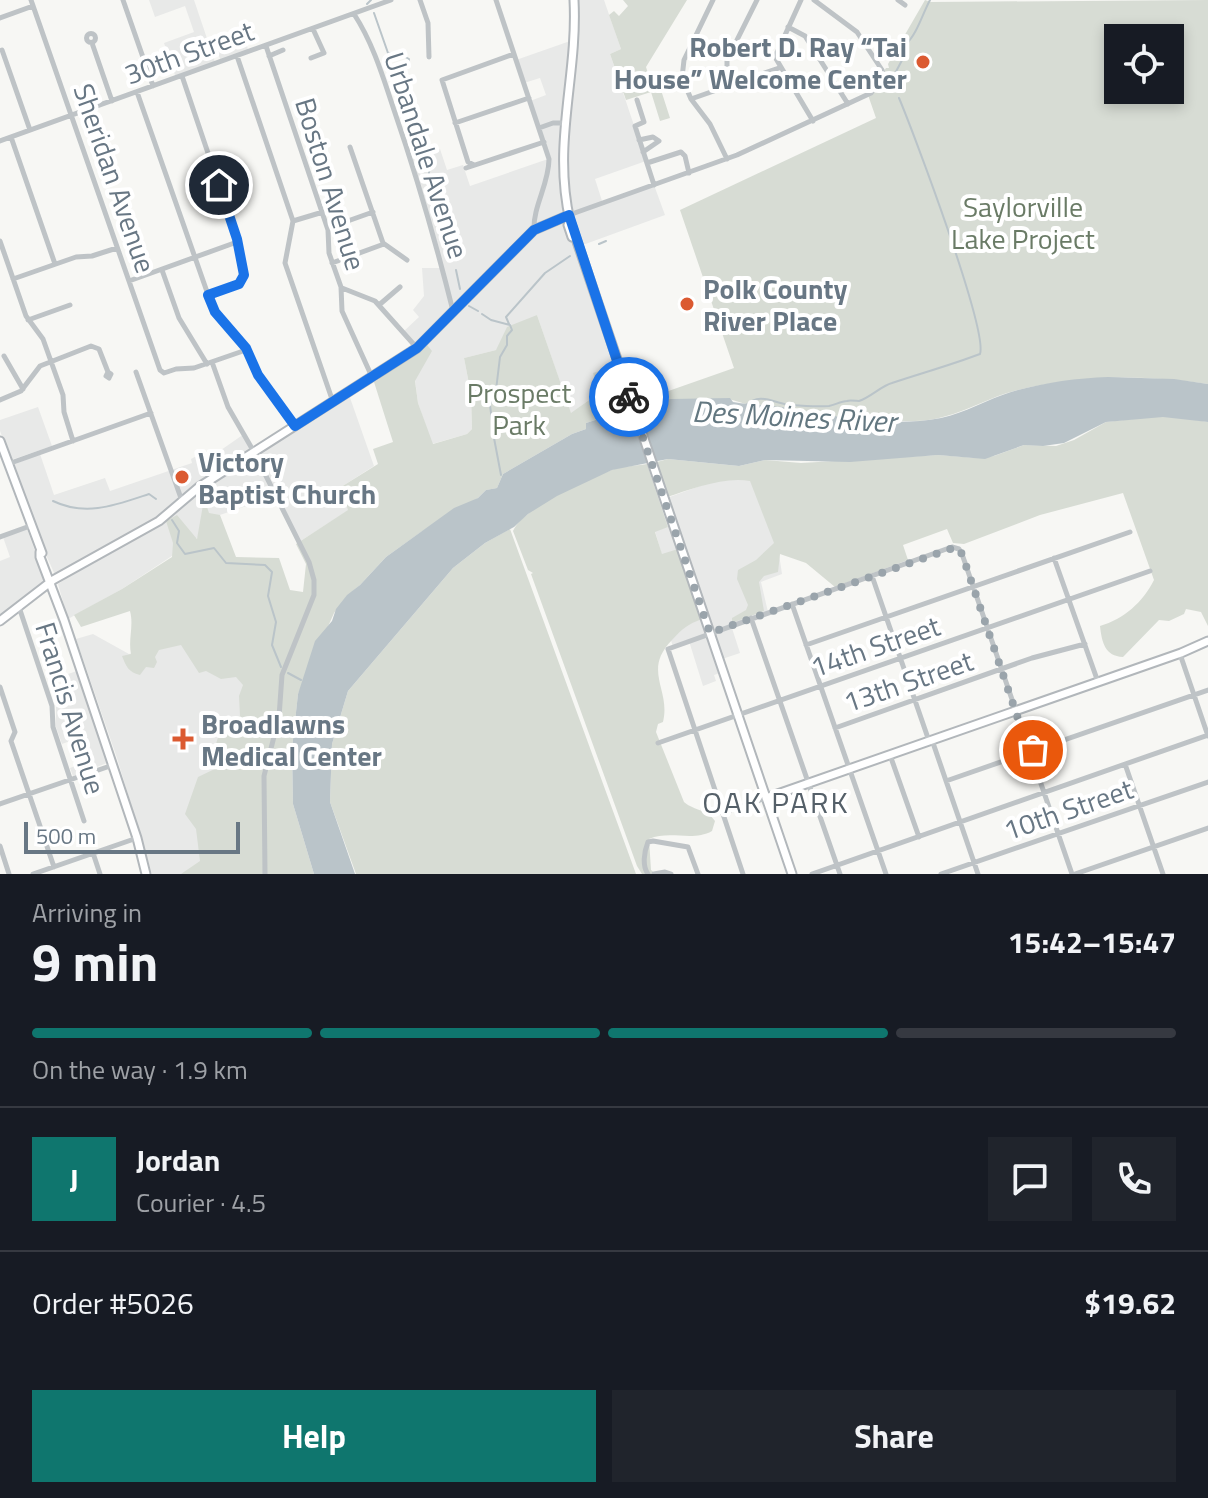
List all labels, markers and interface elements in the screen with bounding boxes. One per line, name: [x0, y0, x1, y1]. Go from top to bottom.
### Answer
street label: 30th Street: [118, 9, 260, 95]
map controls: [1104, 24, 1184, 104]
button: locate: [1104, 24, 1184, 104]
place label: Robert D. Ray “Tai House” Welcome Center: [614, 25, 907, 100]
street label: Urbandale Avenue: [373, 46, 481, 264]
marker: Robert D. Ray “Tai House” Welcome Center: [914, 53, 932, 71]
street label: Sheridan Avenue: [62, 77, 168, 279]
street label: Boston Avenue: [284, 92, 378, 276]
pin: [185, 151, 253, 219]
icon: home: [197, 163, 241, 207]
park label: Saylorville Lake Project: [951, 185, 1095, 260]
place label: Polk County River Place: [703, 267, 848, 342]
marker: Polk County River Place: [678, 295, 696, 313]
courier: [589, 357, 669, 437]
park label: Prospect Park: [467, 371, 572, 446]
icon: bike: [607, 375, 651, 419]
water label: Des Moines River: [691, 388, 900, 444]
place label: Victory Baptist Church: [198, 440, 376, 515]
marker: Victory Baptist Church: [173, 468, 191, 486]
street label: 14th Street: [804, 604, 946, 688]
street label: Francis Avenue: [24, 617, 118, 799]
street label: 13th Street: [837, 639, 979, 723]
place label: Broadlawns Medical Center: [201, 702, 382, 777]
pin: [999, 716, 1067, 784]
marker: Broadlawns Medical Center: [172, 728, 194, 750]
icon: bag: [1011, 728, 1055, 772]
street label: 10th Street: [997, 767, 1139, 851]
district label: OAK PARK: [702, 779, 850, 825]
scale bar: [24, 818, 240, 854]
text: 500 m: [36, 819, 96, 853]
text: Arriving in: [32, 893, 142, 932]
text: 15:42–15:47: [1008, 919, 1176, 965]
text: 9 min: [32, 922, 158, 1001]
text: On the way · 1.9 km: [32, 1050, 248, 1089]
text: Jordan: [136, 1137, 220, 1183]
button: chat: [988, 1137, 1072, 1221]
button: phone: [1092, 1137, 1176, 1221]
text: J: [69, 1156, 79, 1202]
text: Courier · 4.5: [136, 1183, 266, 1222]
text: Order #5026: [32, 1280, 194, 1326]
text: $19.62: [1084, 1280, 1176, 1326]
button: Help: [32, 1390, 596, 1482]
button: Share: [612, 1390, 1176, 1482]

